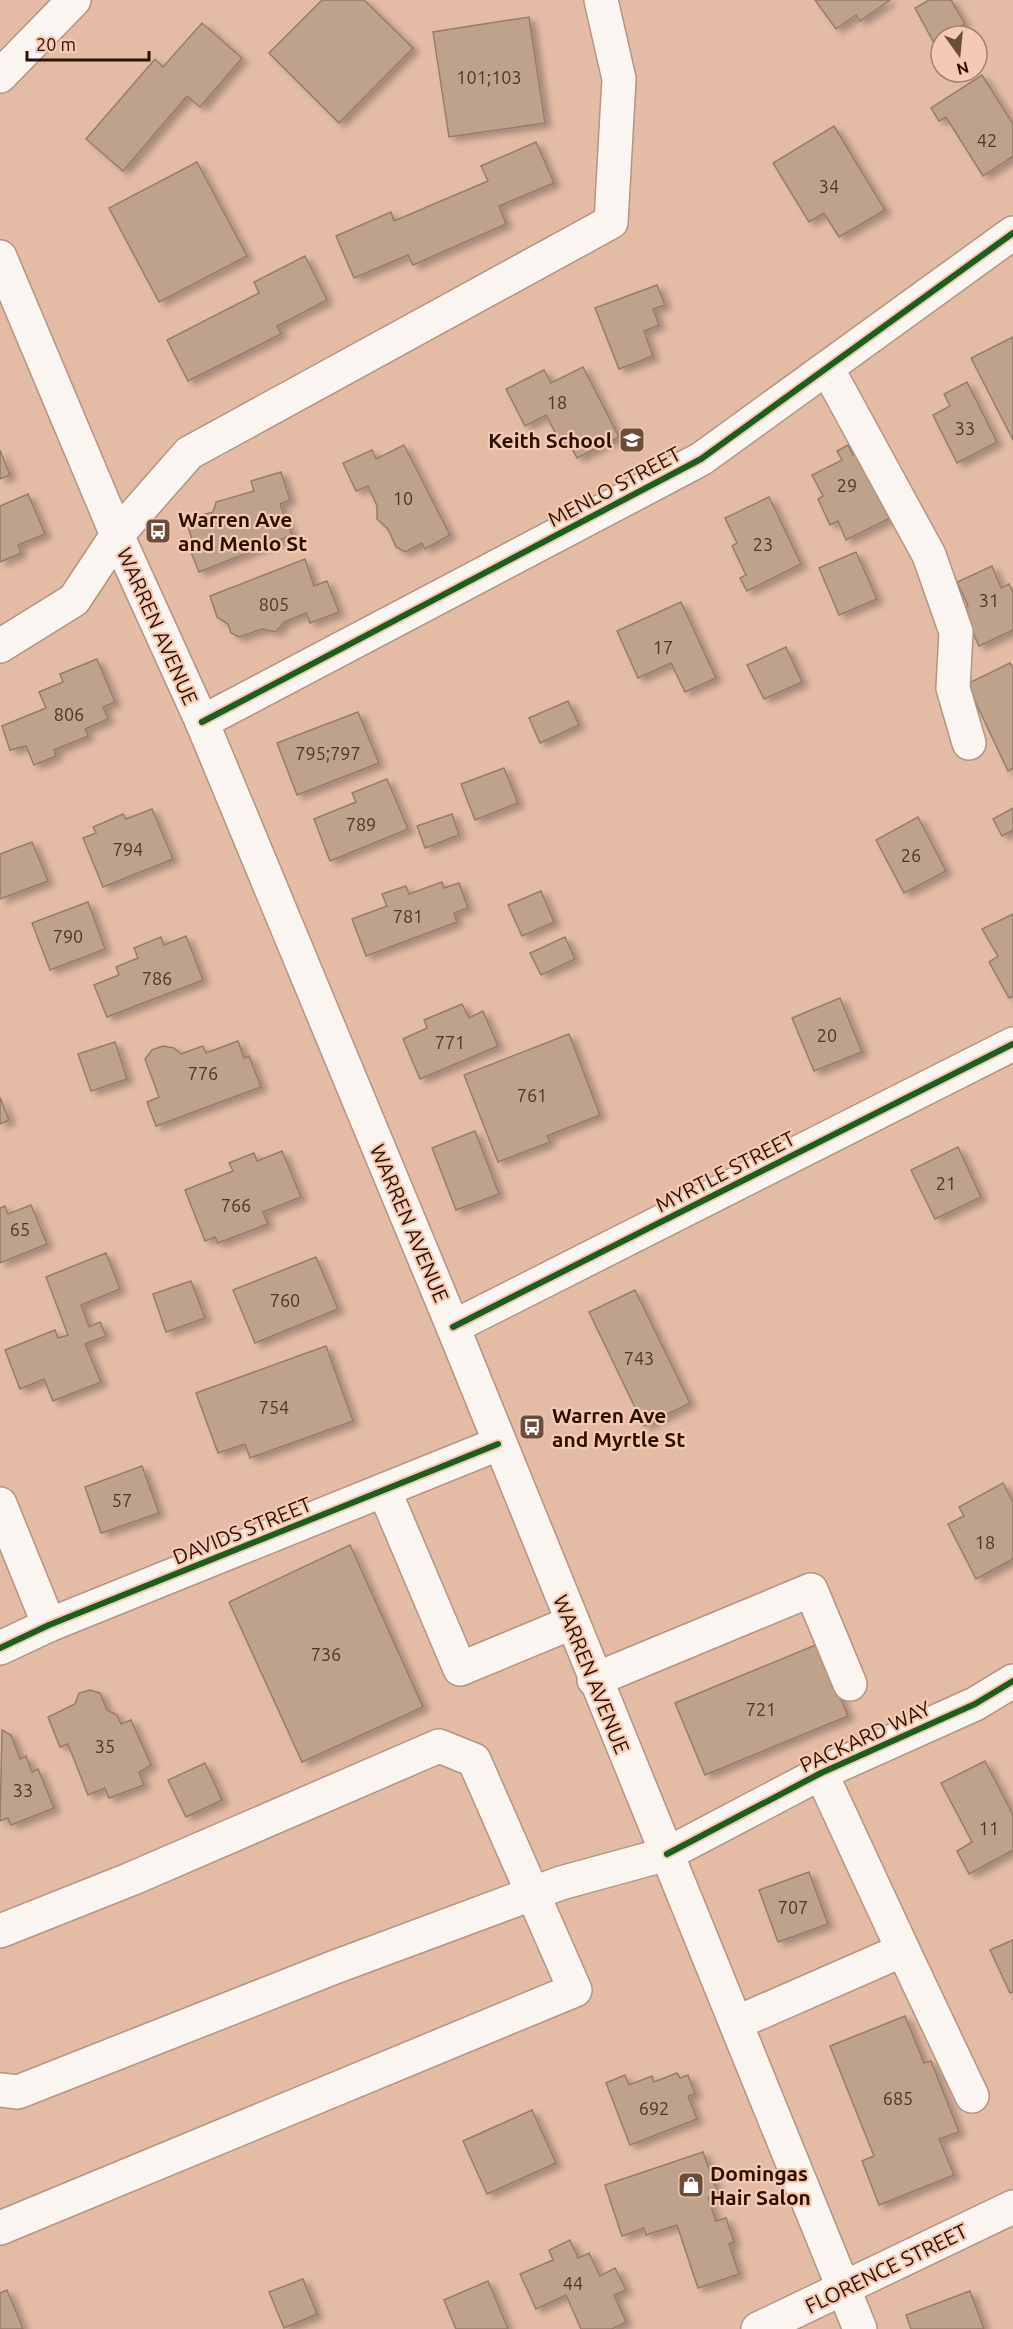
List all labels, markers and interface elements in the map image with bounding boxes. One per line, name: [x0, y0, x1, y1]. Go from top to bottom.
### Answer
scale bar: [27, 24, 148, 62]
north arrow: [929, 24, 989, 84]
text: 20 m: [36, 34, 76, 54]
text: N: [955, 58, 971, 79]
house number: 101;103: [456, 67, 522, 87]
house number: 42: [977, 130, 997, 150]
house number: 34: [819, 176, 839, 196]
house number: 18: [547, 392, 567, 412]
house number: 33: [955, 418, 975, 438]
school or university icon: Keith School: [617, 425, 647, 455]
place label: Keith School: [488, 428, 612, 452]
street label: MENLO STREET: [543, 441, 685, 531]
house number: 29: [837, 475, 857, 495]
house number: 10: [393, 488, 413, 508]
place label: Warren Ave and Menlo St: [178, 507, 307, 555]
bus stop icon: Warren Ave and Menlo St: [143, 516, 173, 546]
house number: 23: [753, 534, 773, 554]
street label: WARREN AVENUE: [113, 544, 203, 708]
house number: 31: [979, 590, 999, 610]
house number: 805: [259, 594, 289, 614]
house number: 17: [653, 637, 673, 657]
house number: 806: [54, 704, 84, 724]
house number: 795;797: [295, 743, 361, 763]
house number: 789: [346, 814, 376, 834]
house number: 794: [113, 839, 143, 859]
house number: 26: [901, 845, 921, 865]
house number: 781: [393, 906, 423, 926]
house number: 790: [53, 926, 83, 946]
house number: 786: [142, 968, 172, 988]
house number: 20: [817, 1025, 837, 1045]
house number: 771: [435, 1032, 465, 1052]
house number: 776: [188, 1063, 218, 1083]
house number: 761: [517, 1085, 547, 1105]
street label: MYRTLE STREET: [651, 1125, 799, 1217]
street label: WARREN AVENUE: [366, 1140, 454, 1306]
house number: 21: [936, 1173, 956, 1193]
house number: 766: [221, 1195, 251, 1215]
house number: 65: [10, 1219, 30, 1239]
house number: 760: [270, 1290, 300, 1310]
house number: 743: [624, 1348, 654, 1368]
house number: 754: [259, 1397, 289, 1417]
place label: Warren Ave and Myrtle St: [552, 1403, 685, 1451]
bus stop icon: Warren Ave and Myrtle St: [517, 1412, 547, 1442]
house number: 57: [112, 1490, 132, 1510]
street label: DAVIDS STREET: [169, 1491, 315, 1569]
house number: 18: [975, 1532, 995, 1552]
street label: WARREN AVENUE: [549, 1591, 635, 1757]
house number: 736: [311, 1644, 341, 1664]
street label: PACKARD WAY: [796, 1695, 934, 1777]
house number: 721: [746, 1699, 776, 1719]
house number: 35: [95, 1736, 115, 1756]
house number: 33: [13, 1780, 33, 1800]
house number: 11: [979, 1818, 999, 1838]
house number: 707: [778, 1897, 808, 1917]
house number: 685: [883, 2088, 913, 2108]
house number: 692: [639, 2098, 669, 2118]
place label: Domingas Hair Salon: [710, 2161, 811, 2209]
shop icon: Domingas Hair Salon: [676, 2170, 706, 2200]
street label: FLORENCE STREET: [801, 2218, 971, 2318]
house number: 44: [563, 2273, 583, 2293]

